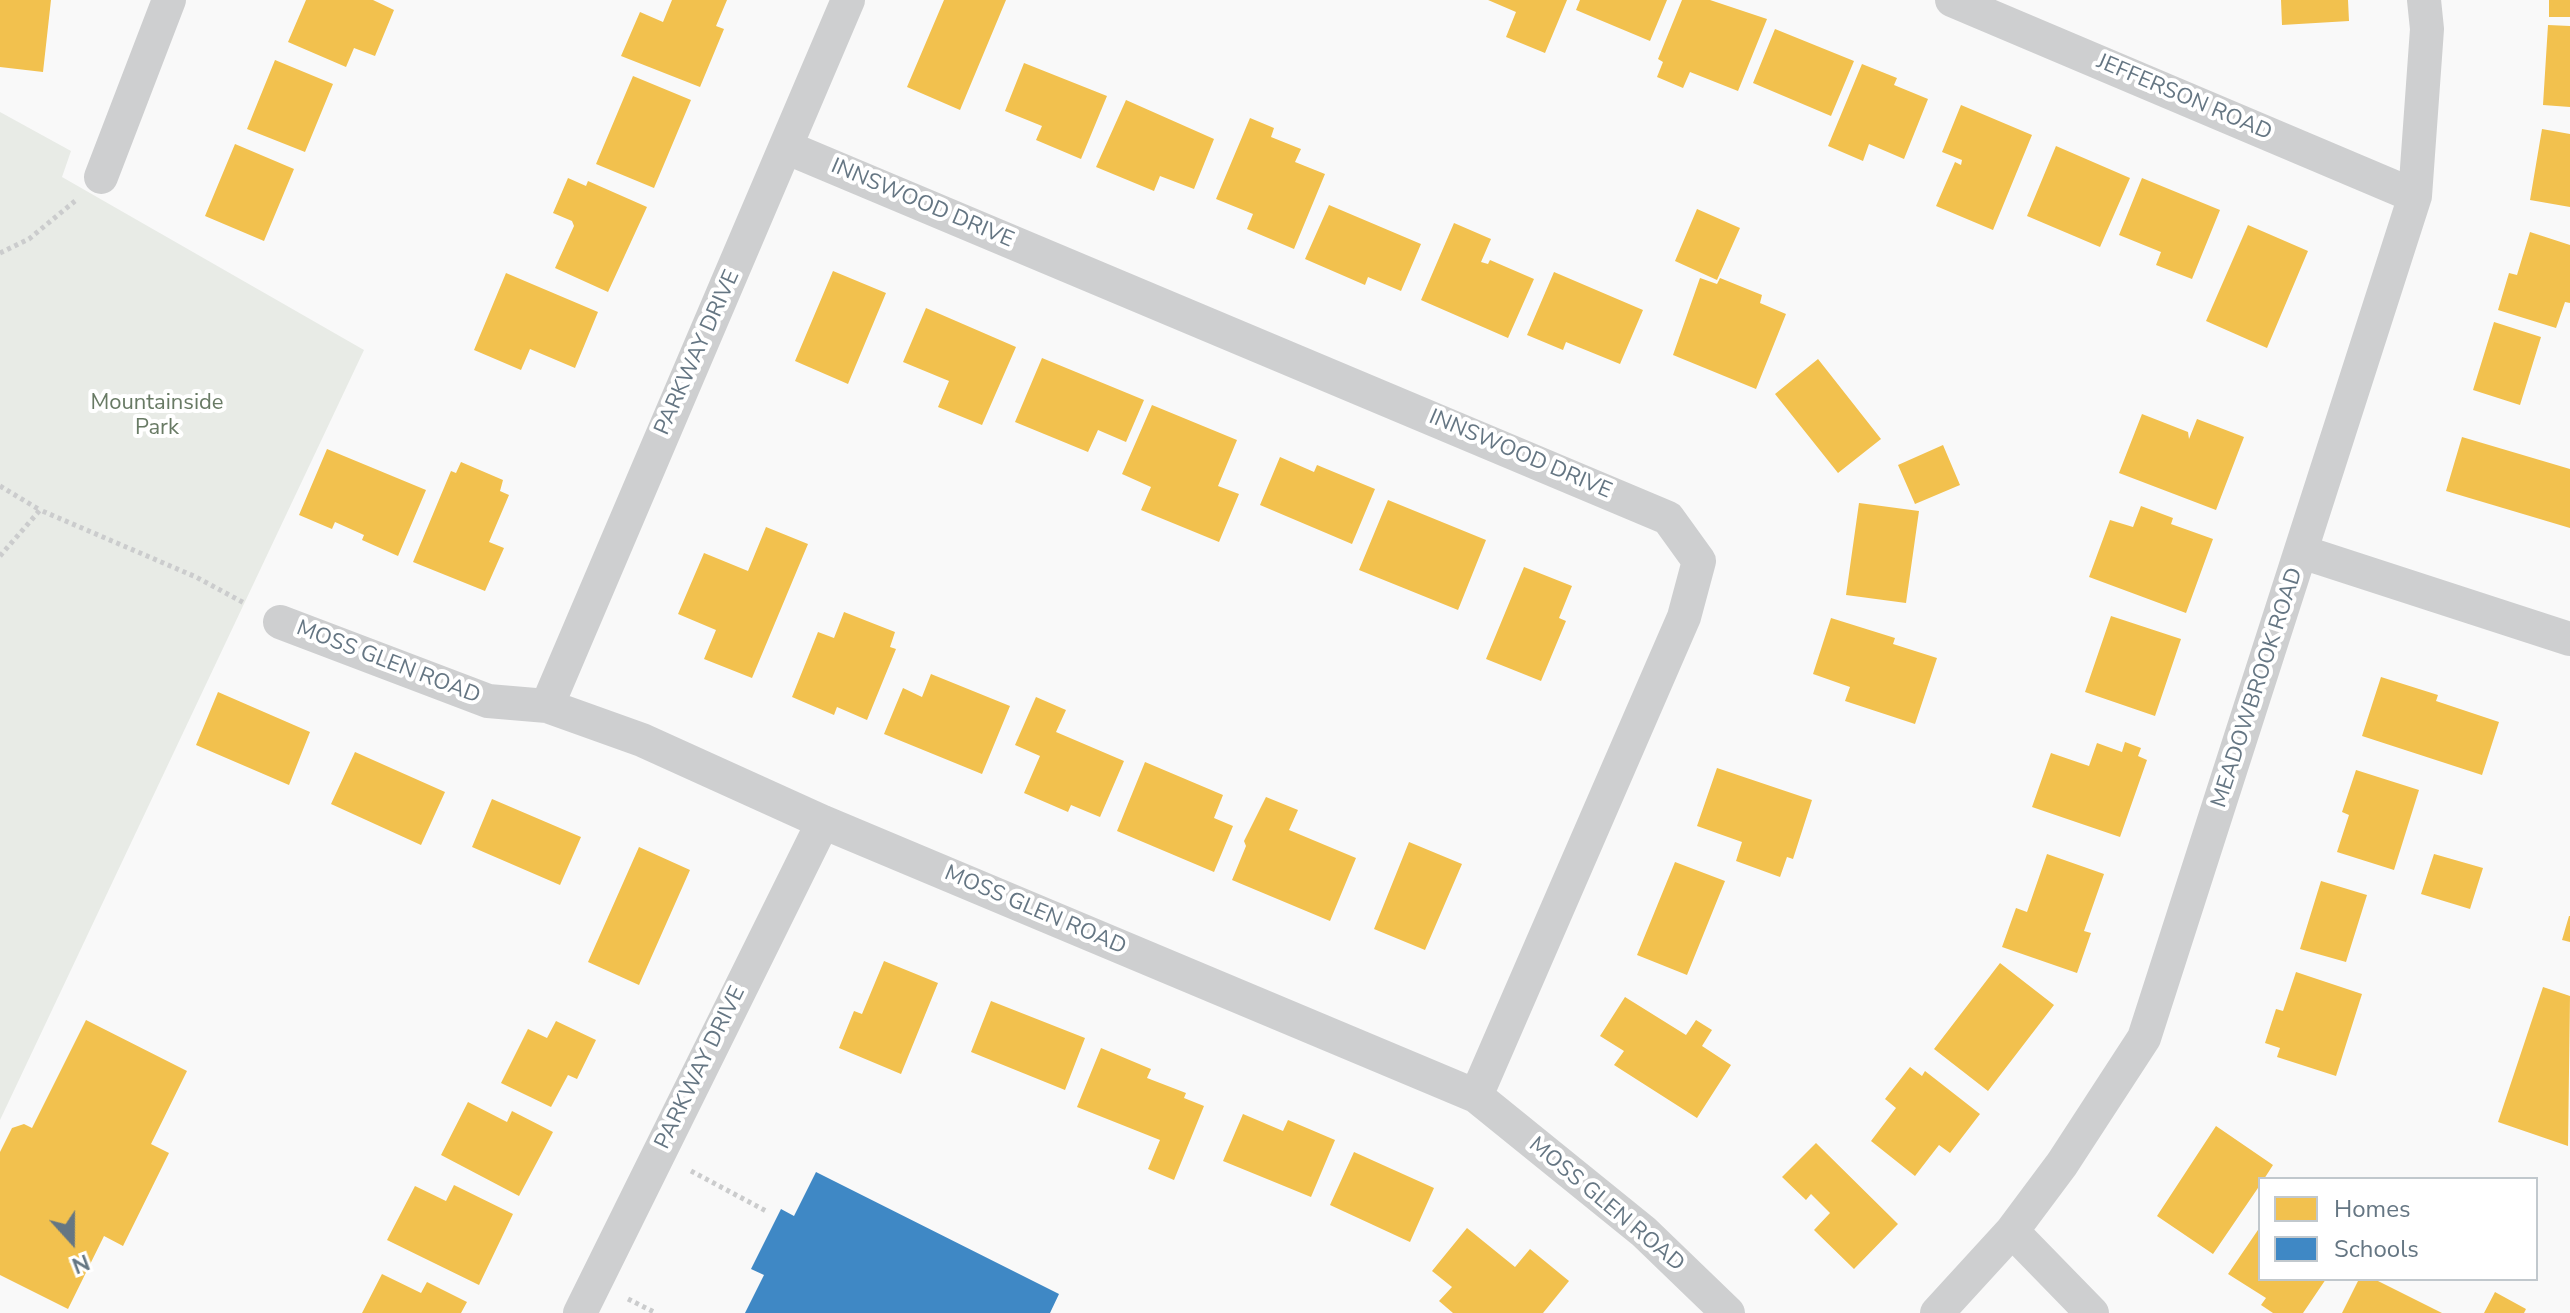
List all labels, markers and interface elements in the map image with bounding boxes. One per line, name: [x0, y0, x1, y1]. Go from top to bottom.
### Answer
street label: JEFFERSON ROAD: [2093, 49, 2275, 147]
street label: INNSWOOD DRIVE: [827, 154, 1017, 254]
street label: PARKWAY DRIVE: [650, 267, 746, 439]
park label: Mountainside Park: [90, 391, 224, 442]
street label: INNSWOOD DRIVE: [1425, 405, 1615, 505]
street label: MEADOWBROOK ROAD: [2207, 565, 2309, 811]
street label: MOSS GLEN ROAD: [292, 616, 484, 710]
street label: MOSS GLEN ROAD: [940, 861, 1130, 961]
street label: PARKWAY DRIVE: [650, 982, 752, 1154]
street label: MOSS GLEN ROAD: [1523, 1132, 1689, 1278]
legend: [2258, 1177, 2538, 1281]
text: Homes: [2334, 1193, 2410, 1225]
north arrow: [32, 1201, 112, 1281]
text: Schools: [2334, 1233, 2419, 1265]
text: N: [68, 1246, 94, 1280]

